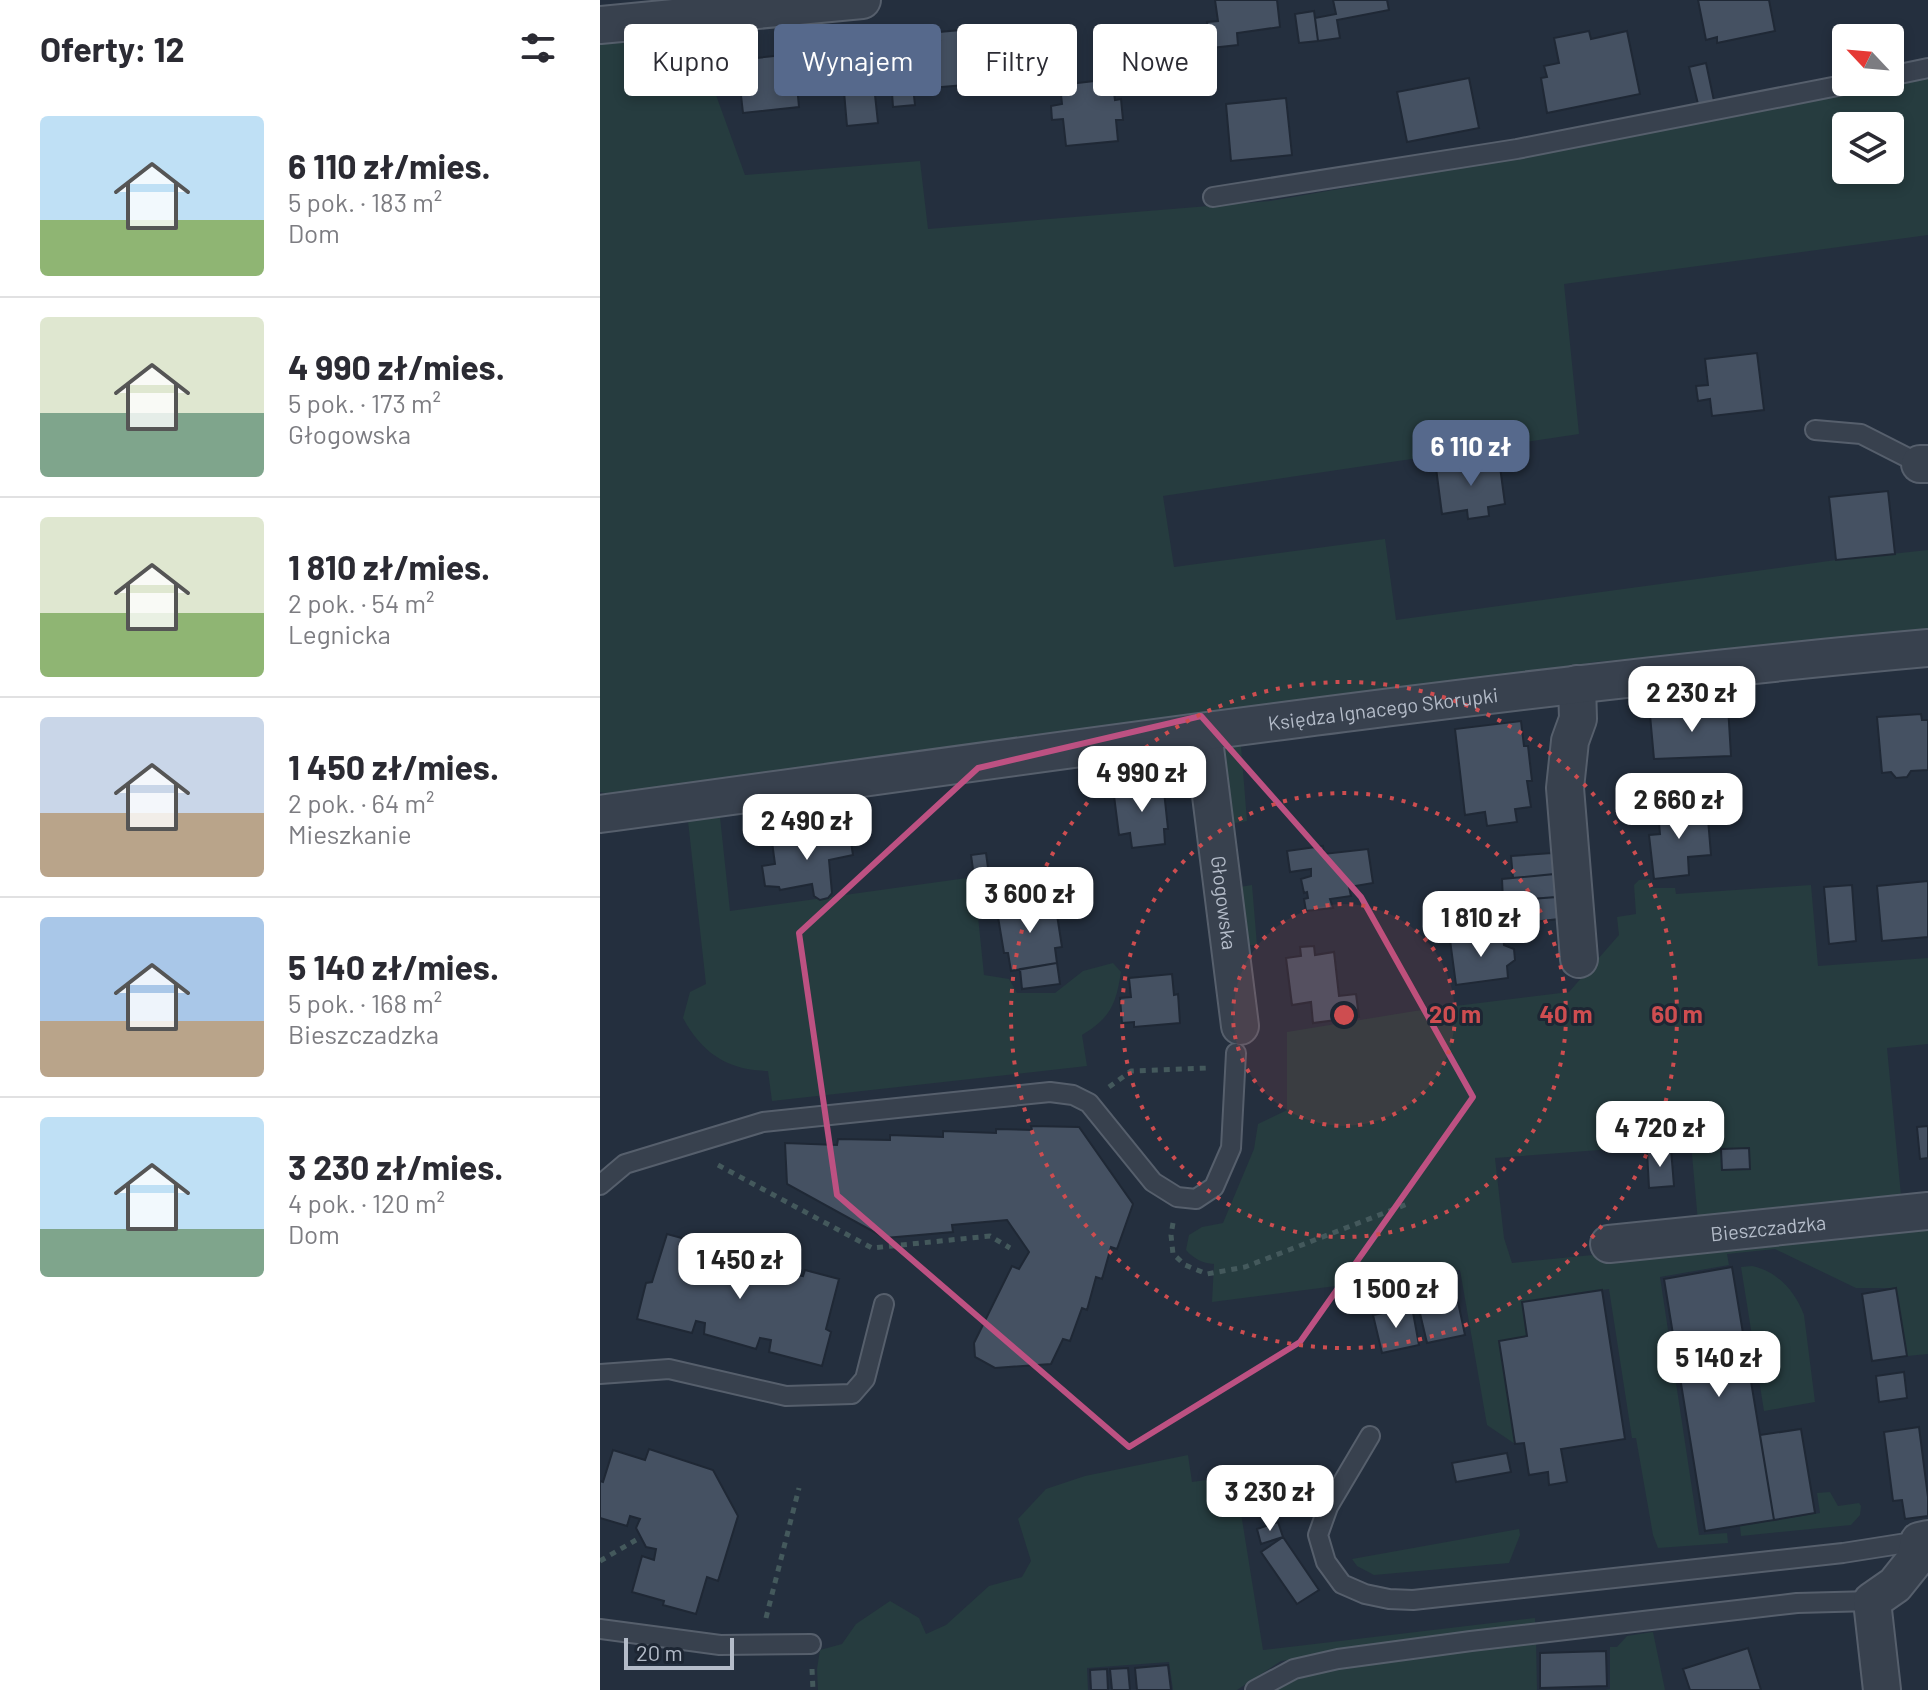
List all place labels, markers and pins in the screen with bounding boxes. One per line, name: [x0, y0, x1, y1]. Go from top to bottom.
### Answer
pin: 6 110 zł: [1388, 420, 1554, 488]
pin: 2 230 zł: [1609, 666, 1775, 734]
pin: 4 990 zł: [1059, 746, 1225, 814]
pin: 2 660 zł: [1596, 773, 1762, 841]
pin: 2 490 zł: [724, 794, 890, 862]
pin: 3 600 zł: [947, 867, 1113, 935]
pin: 1 810 zł: [1398, 891, 1564, 959]
centre of rings: [1330, 1001, 1358, 1029]
pin: 4 720 zł: [1577, 1101, 1743, 1169]
pin: 1 450 zł: [657, 1233, 823, 1301]
pin: 1 500 zł: [1313, 1262, 1479, 1330]
pin: 5 140 zł: [1636, 1331, 1802, 1399]
pin: 3 230 zł: [1187, 1465, 1353, 1533]

